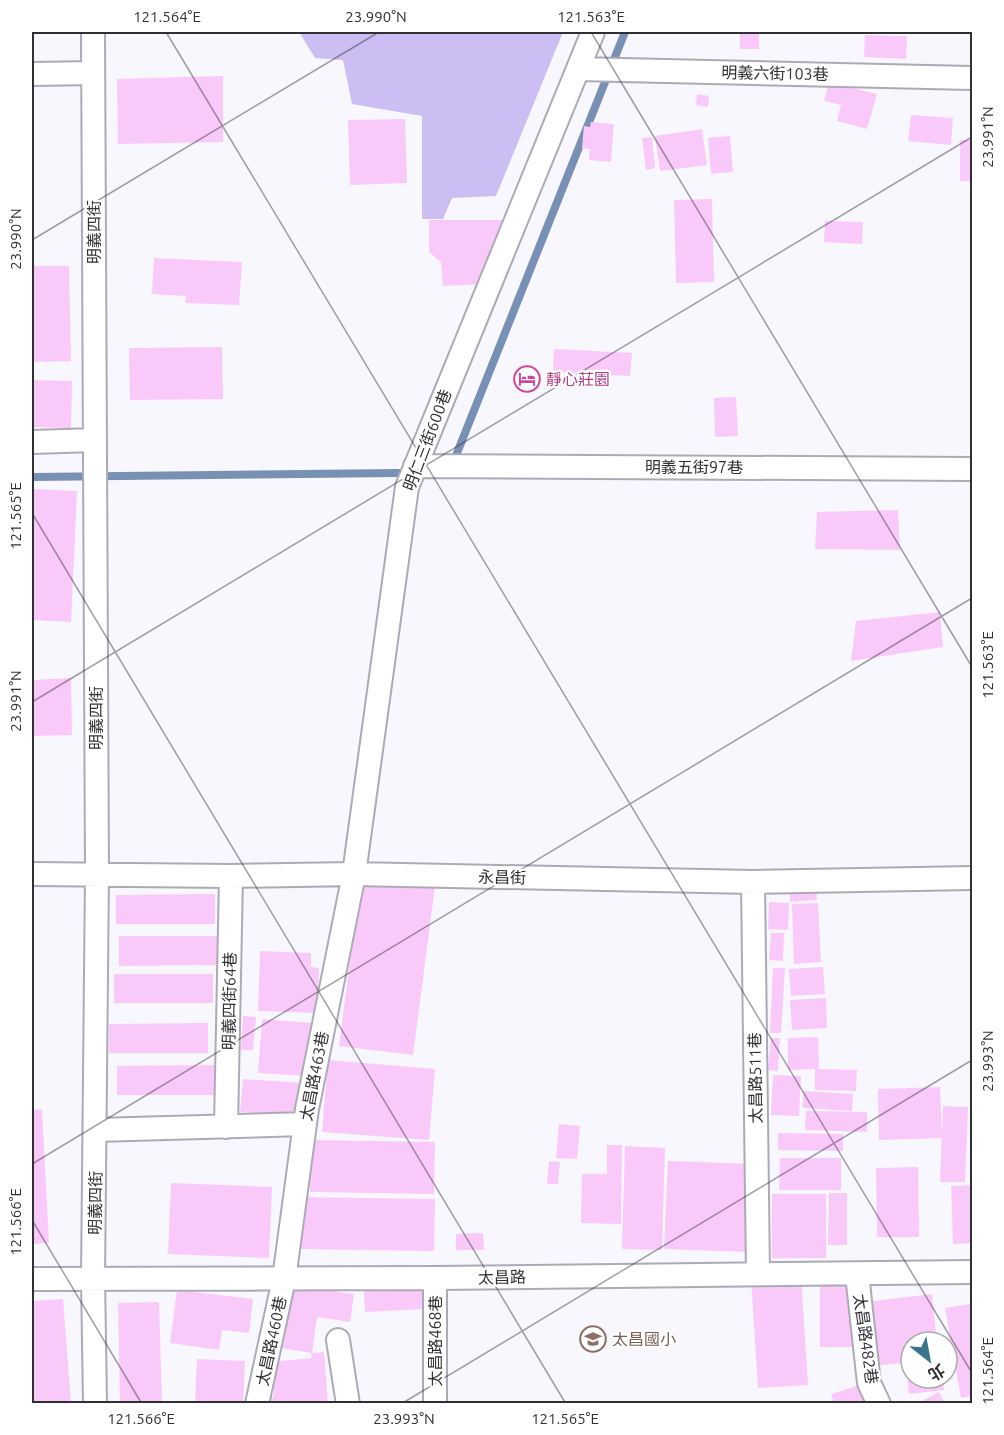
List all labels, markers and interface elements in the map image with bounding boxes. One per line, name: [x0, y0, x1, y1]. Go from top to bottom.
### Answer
text: 121.564°E: [133, 8, 201, 25]
text: 23.990°N: [345, 8, 407, 25]
text: 121.563°E: [557, 8, 625, 25]
street label: 明義六街103巷: [721, 63, 829, 83]
text: 23.991°N: [979, 106, 996, 168]
street label: 明義四街: [85, 200, 103, 264]
text: 23.990°N: [7, 208, 24, 270]
hotel icon: 靜心莊園: [512, 364, 542, 394]
place label: 靜心莊園: [546, 370, 610, 388]
street label: 明仁三街600巷: [399, 387, 455, 493]
street label: 明義五街97巷: [645, 458, 743, 476]
text: 121.565°E: [7, 482, 24, 550]
text: 121.563°E: [979, 631, 996, 699]
text: 23.991°N: [7, 670, 24, 732]
street label: 明義四街: [87, 686, 105, 750]
street label: 永昌街: [478, 868, 526, 886]
street label: 明義四街64巷: [219, 952, 239, 1050]
street label: 太昌路463巷: [296, 1030, 332, 1122]
text: 23.993°N: [979, 1030, 996, 1092]
street label: 太昌路511巷: [745, 1032, 765, 1124]
street label: 明義四街: [85, 1171, 105, 1235]
text: 121.566°E: [7, 1188, 24, 1256]
street label: 太昌路: [478, 1268, 526, 1286]
street label: 太昌路482巷: [851, 1293, 881, 1385]
street label: 太昌路460巷: [253, 1295, 289, 1387]
street label: 太昌路468巷: [426, 1295, 444, 1387]
school or university icon: 太昌國小: [578, 1324, 608, 1354]
place label: 太昌國小: [612, 1330, 676, 1348]
north arrow: [899, 1330, 959, 1390]
text: 121.564°E: [979, 1337, 996, 1405]
text: 北: [925, 1361, 948, 1385]
text: 121.566°E: [107, 1410, 175, 1427]
text: 23.993°N: [373, 1410, 435, 1427]
text: 121.565°E: [531, 1410, 599, 1427]

